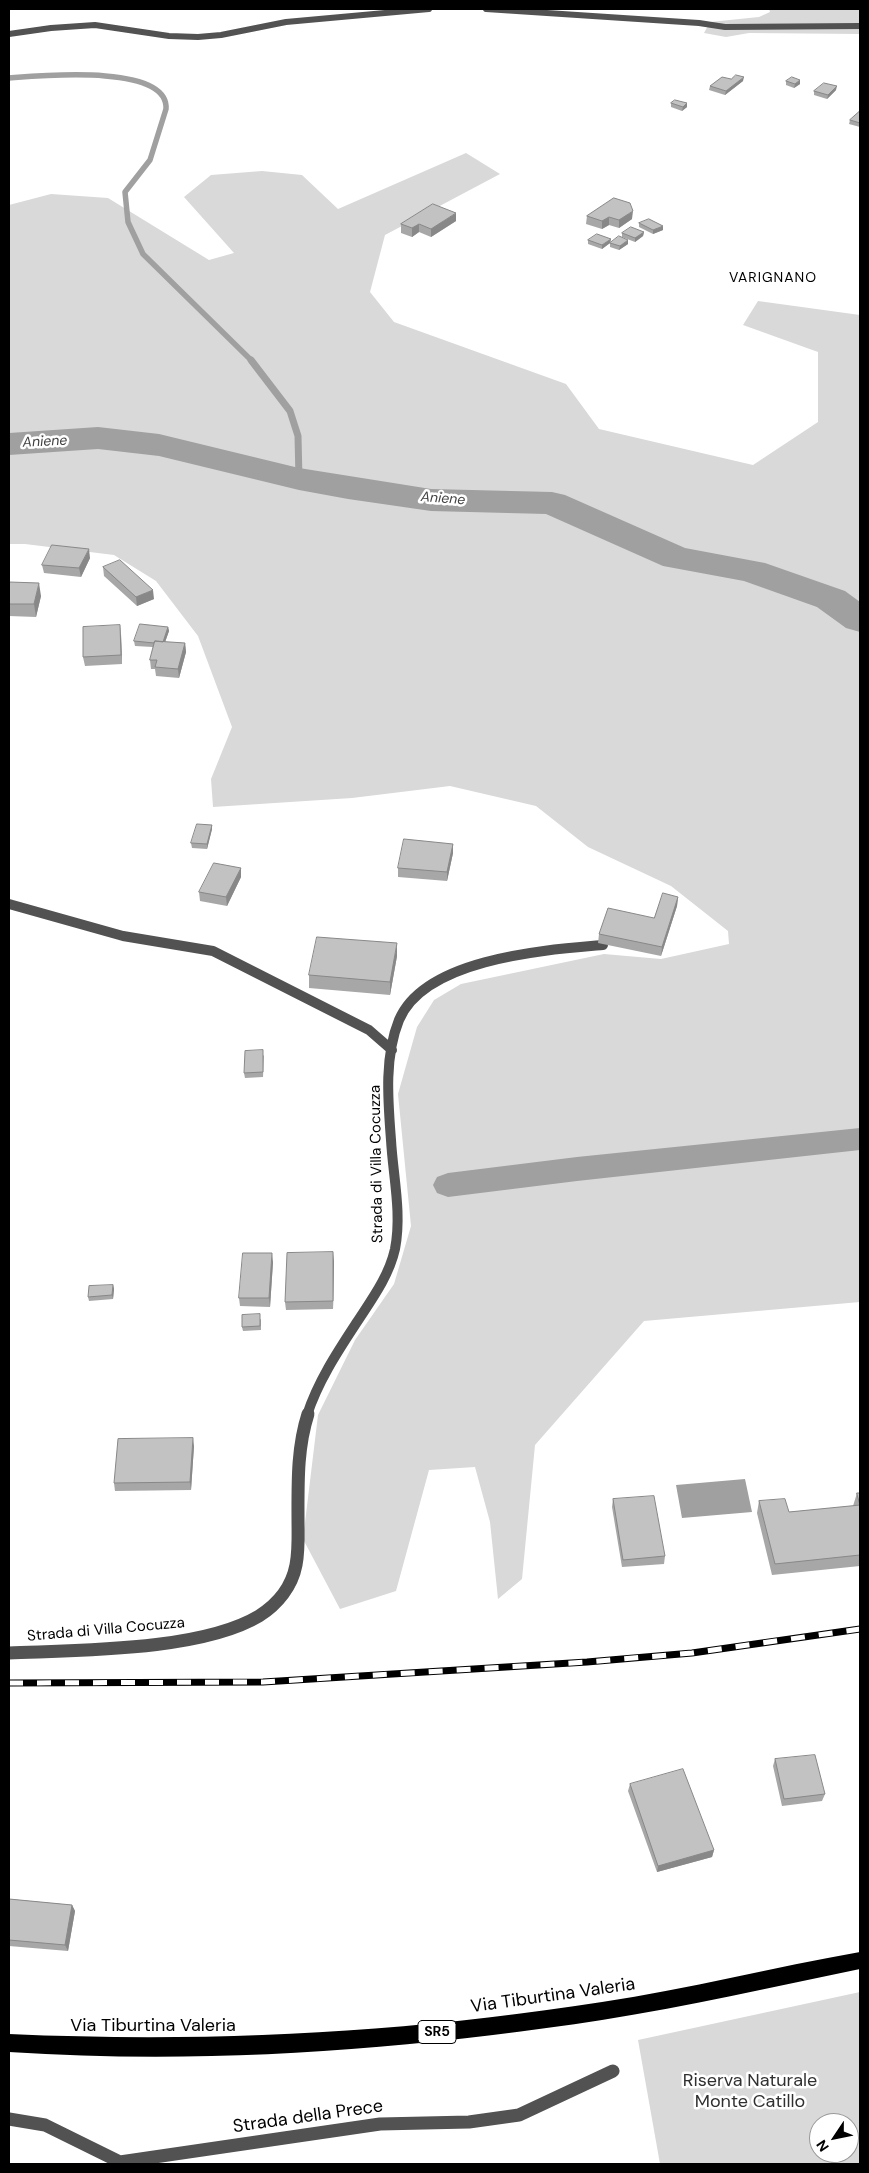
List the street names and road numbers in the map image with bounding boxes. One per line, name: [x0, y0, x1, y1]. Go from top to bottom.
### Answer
street label: Strada di Villa Cocuzza: [367, 1085, 387, 1243]
street label: Strada di Villa Cocuzza: [26, 1614, 186, 1646]
street label: Via Tiburtina Valeria: [469, 1974, 637, 2018]
street label: Via Tiburtina Valeria: [70, 2015, 236, 2037]
road number: SR5: [418, 2020, 456, 2044]
street label: Strada della Prece: [232, 2096, 384, 2138]

